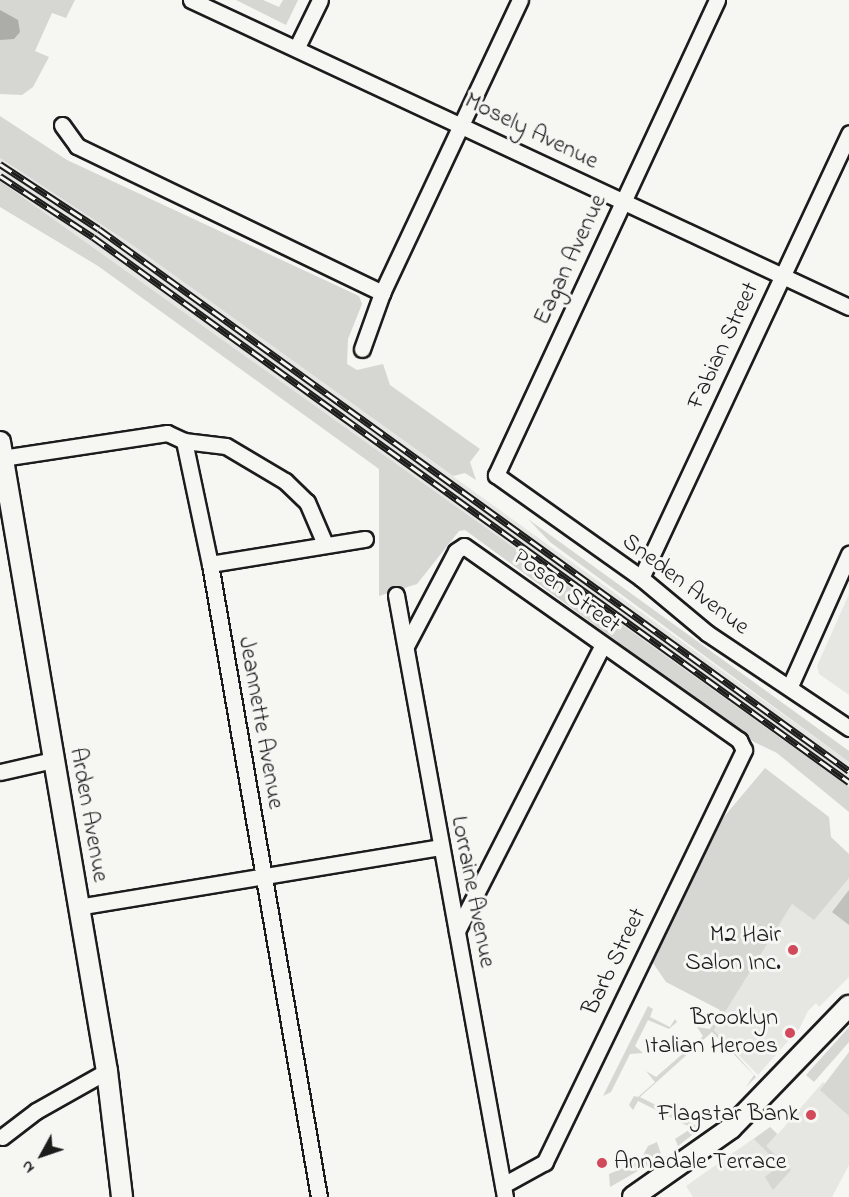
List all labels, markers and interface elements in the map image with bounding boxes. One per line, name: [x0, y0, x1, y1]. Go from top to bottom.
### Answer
street label: Mosely Avenue: [459, 87, 603, 177]
street label: Eagan Avenue: [528, 190, 614, 330]
street label: Fabian Street: [682, 278, 766, 414]
street label: Sneden Avenue: [616, 528, 754, 642]
street label: Posen Street: [506, 543, 626, 641]
street label: Jeannette Avenue: [231, 635, 289, 811]
street label: Arden Avenue: [62, 746, 114, 884]
street label: Lorraine Avenue: [443, 814, 501, 970]
street label: Barb Street: [577, 904, 653, 1020]
place label: M2 Hair Salon Inc.: [685, 922, 781, 978]
marker: M2 Hair Salon Inc.: [786, 943, 800, 957]
place label: Brooklyn Italian Heroes: [645, 1005, 778, 1061]
marker: Brooklyn Italian Heroes: [783, 1026, 797, 1040]
place label: Flagstar Bank: [658, 1101, 799, 1129]
marker: Flagstar Bank: [804, 1108, 818, 1122]
north arrow: [12, 1125, 72, 1185]
place label: Annadale Terrace: [614, 1149, 786, 1177]
text: N: [16, 1155, 41, 1178]
marker: Annadale Terrace: [595, 1156, 609, 1170]

